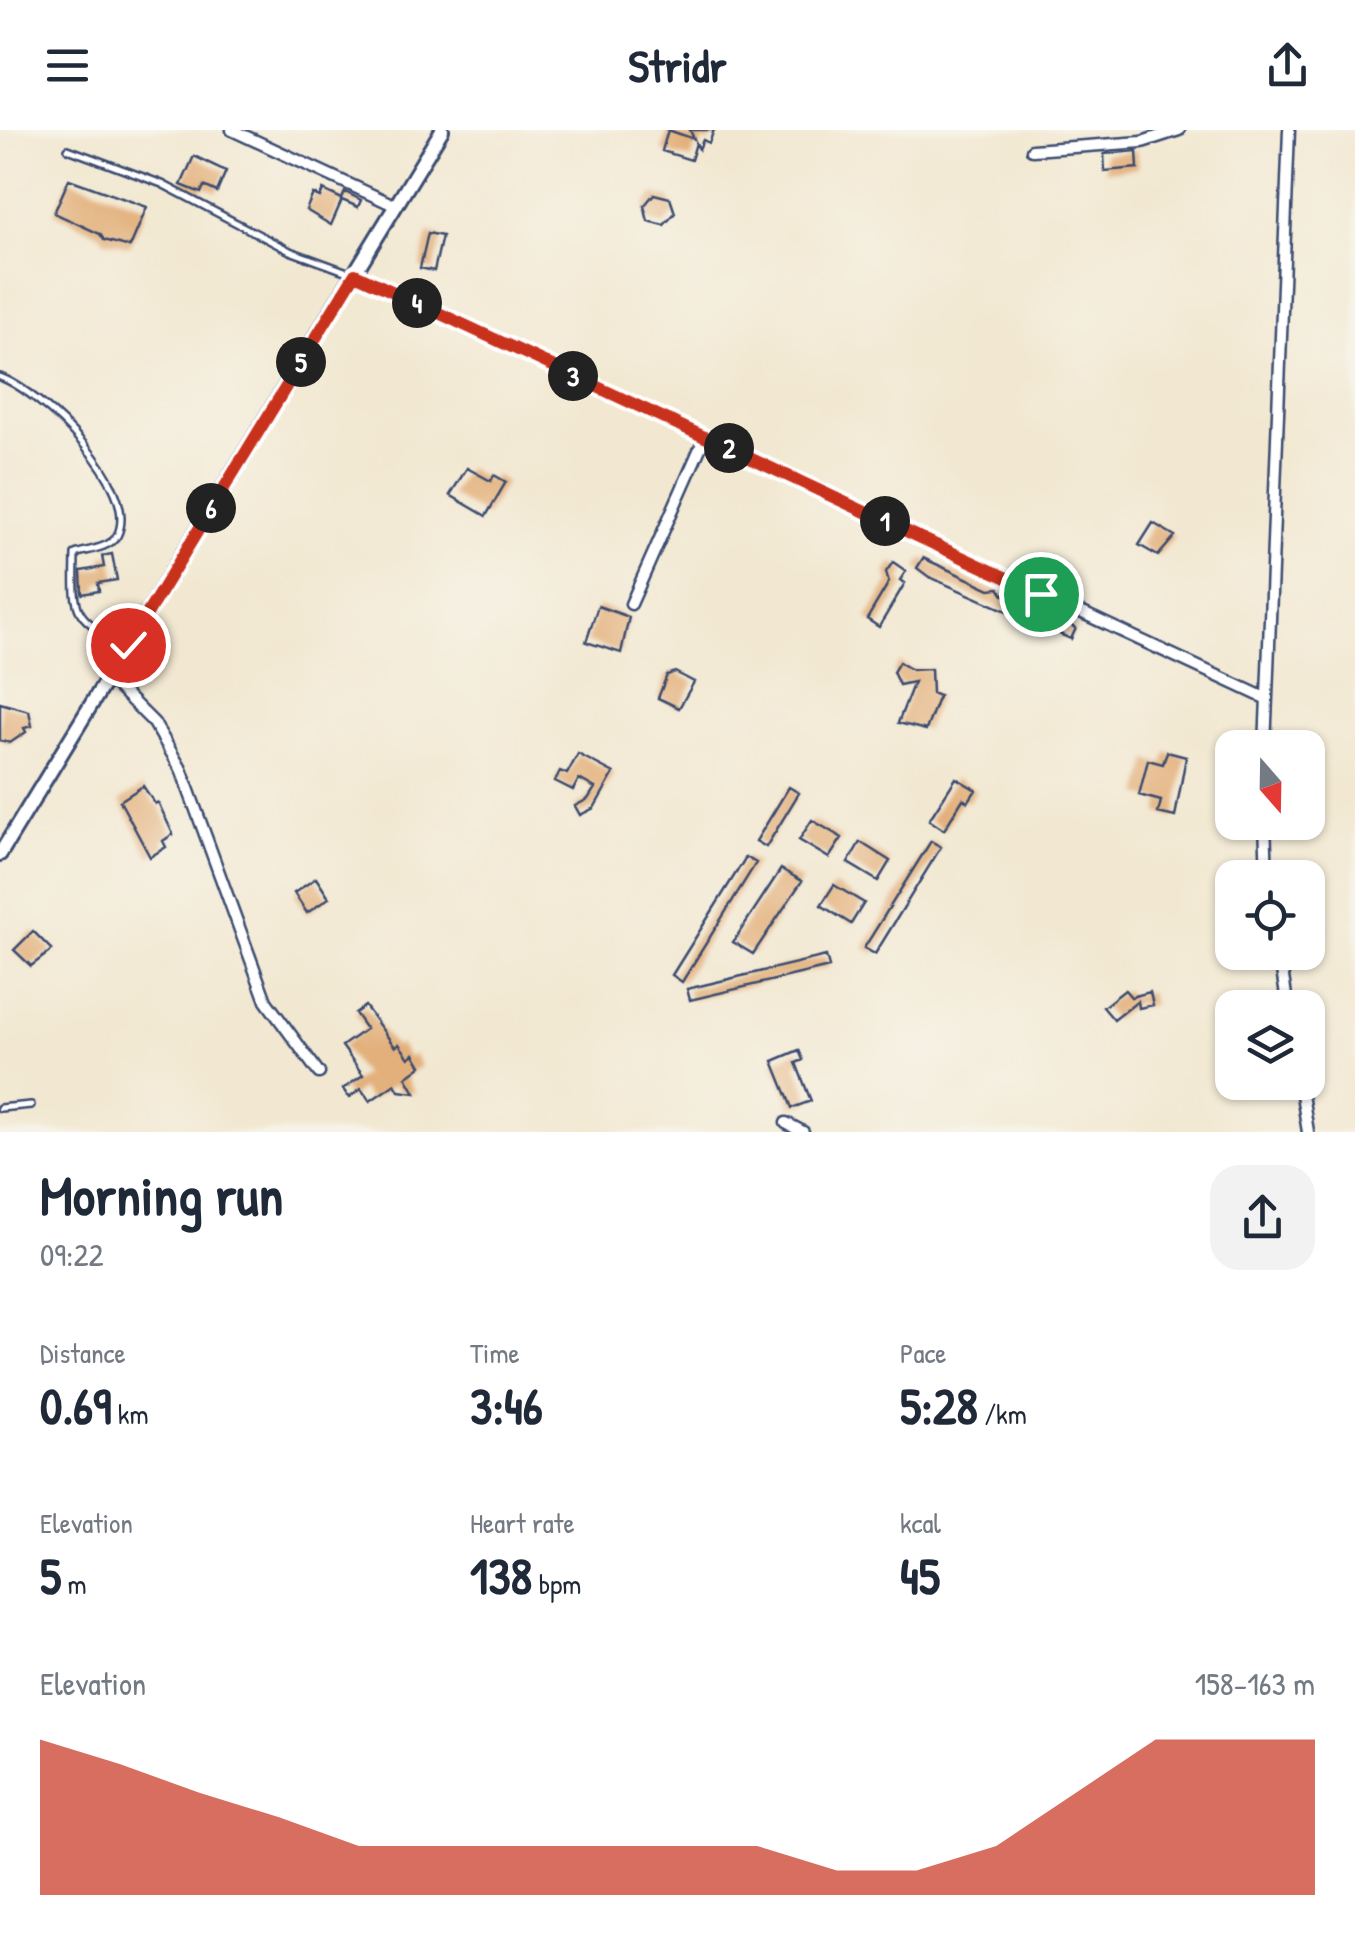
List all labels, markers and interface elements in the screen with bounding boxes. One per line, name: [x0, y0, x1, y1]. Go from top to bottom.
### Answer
text: Stridr: [628, 35, 727, 96]
icon: menu: [40, 38, 95, 93]
icon: share: [1260, 38, 1315, 93]
pin: 4: [392, 278, 442, 328]
text: 4: [412, 284, 422, 322]
pin: 5: [276, 337, 326, 387]
text: 5: [295, 343, 307, 381]
pin: 3: [548, 351, 598, 401]
text: 3: [567, 357, 579, 395]
pin: 2: [704, 423, 754, 473]
text: 2: [722, 429, 736, 467]
pin: 6: [186, 483, 236, 533]
text: 6: [205, 489, 217, 527]
pin: 1: [860, 496, 910, 546]
text: 1: [880, 502, 890, 540]
pin: [999, 552, 1084, 637]
icon: arrive: [1014, 567, 1069, 622]
pin: [86, 603, 171, 688]
icon: check: [101, 618, 156, 673]
north arrow: [1215, 730, 1325, 840]
map controls: [1215, 730, 1325, 1100]
button: locate: [1215, 860, 1325, 970]
button: layers: [1215, 990, 1325, 1100]
text: Morning run: [40, 1158, 283, 1232]
button: share: [1210, 1165, 1315, 1270]
text: 09:22: [40, 1233, 103, 1276]
text: Distance: [40, 1334, 126, 1372]
text: Time: [470, 1334, 520, 1372]
text: Pace: [900, 1334, 946, 1372]
text: 0.69: [40, 1372, 111, 1440]
text: 3:46: [470, 1372, 543, 1440]
text: 5:28: [900, 1372, 978, 1440]
text: km: [111, 1395, 149, 1433]
text: /km: [978, 1395, 1027, 1433]
text: Elevation: [40, 1504, 133, 1542]
text: Heart rate: [470, 1504, 575, 1542]
text: kcal: [900, 1504, 941, 1542]
text: 5: [40, 1542, 61, 1610]
text: 138: [470, 1542, 532, 1610]
text: 45: [900, 1542, 940, 1610]
text: m: [61, 1565, 87, 1603]
text: bpm: [532, 1565, 581, 1603]
text: Elevation: [40, 1662, 146, 1705]
text: 158–163 m: [1195, 1662, 1315, 1705]

